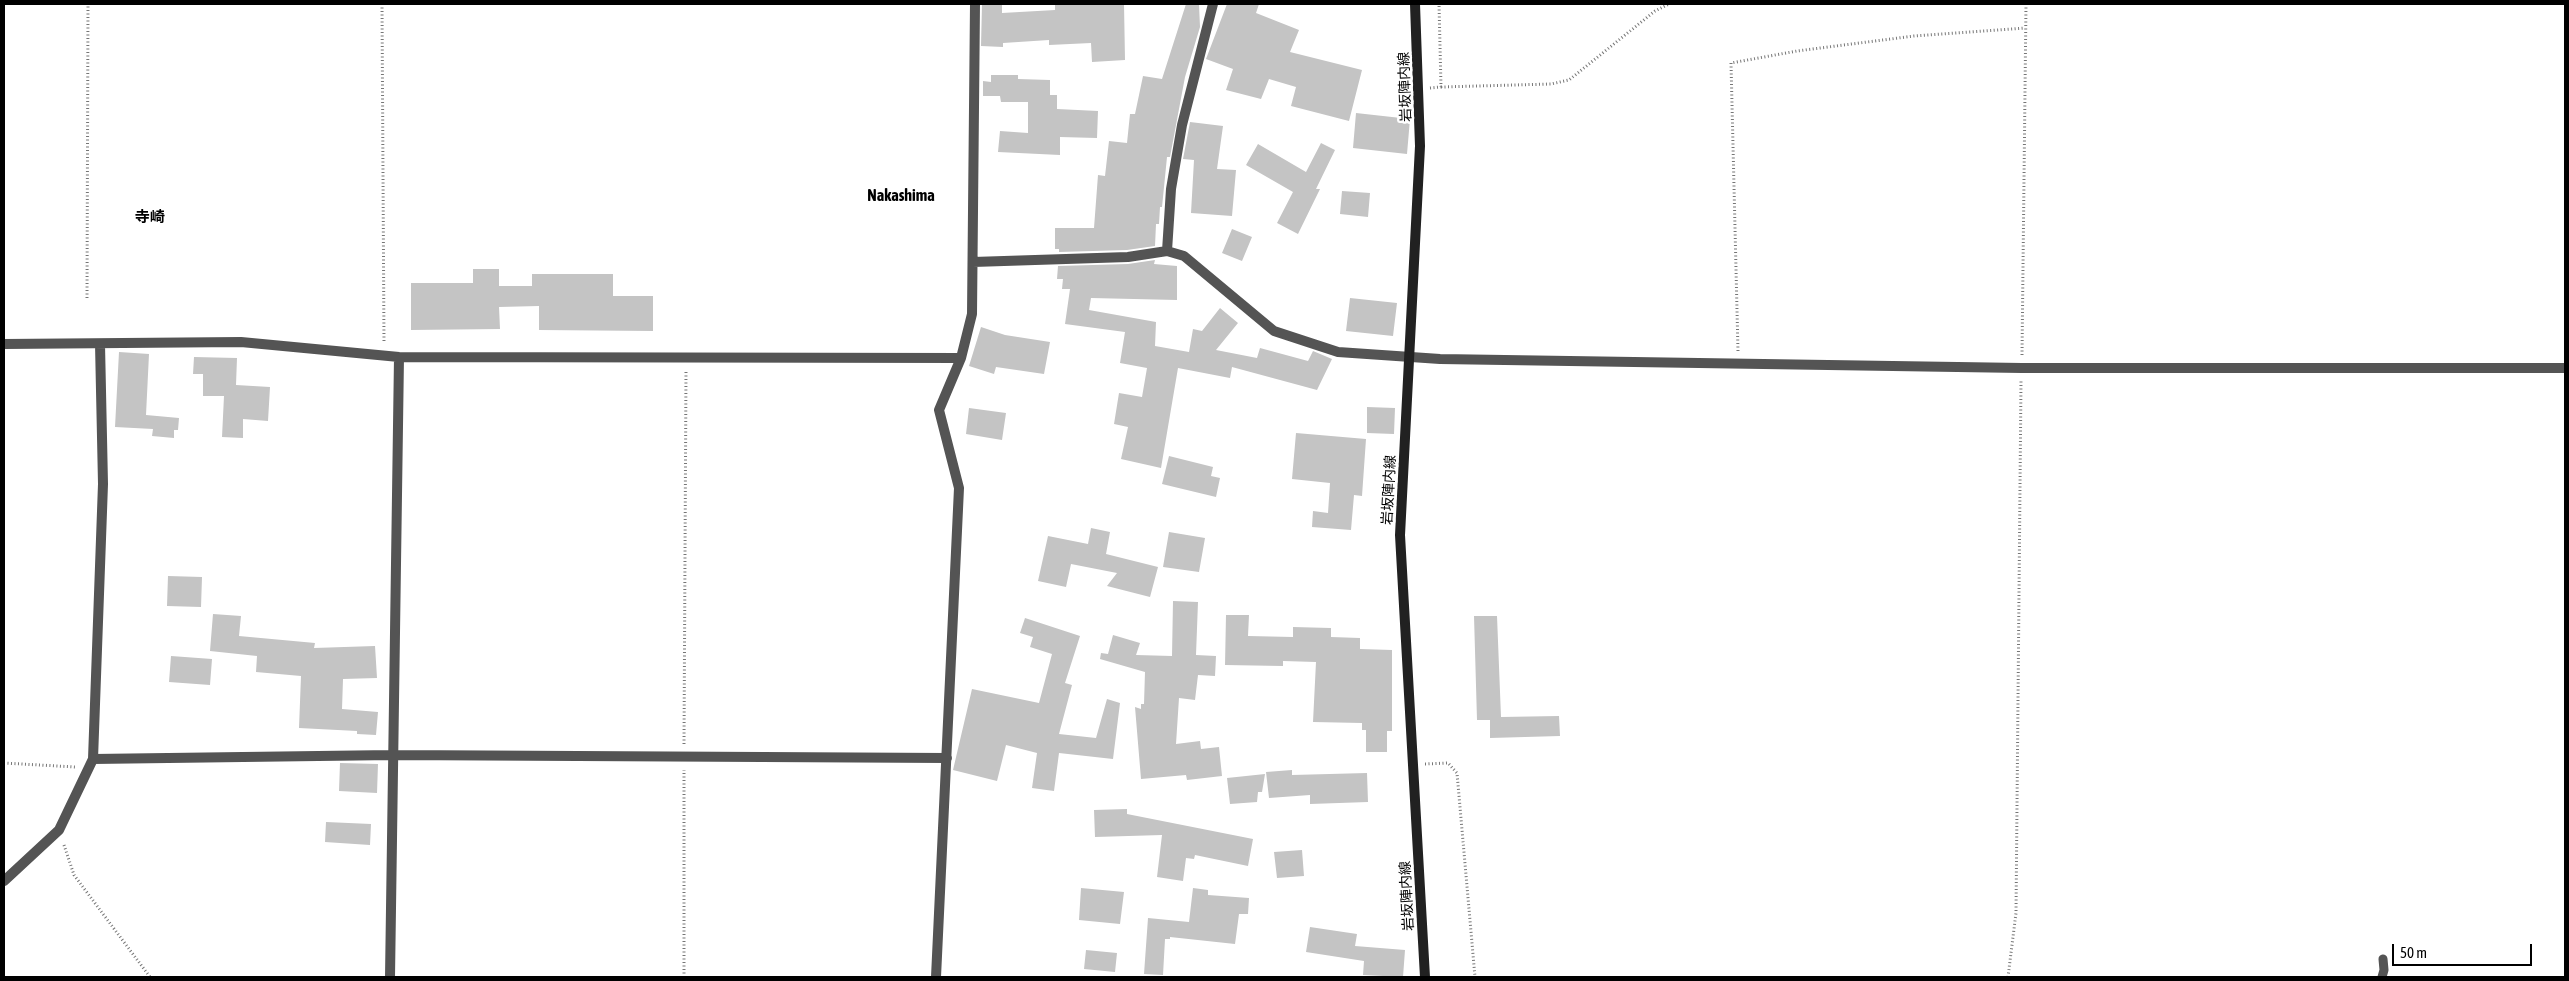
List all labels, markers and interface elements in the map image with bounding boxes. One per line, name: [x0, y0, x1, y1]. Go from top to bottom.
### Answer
street label: 岩坂陣内線: [1395, 52, 1415, 122]
district label: Nakashima: [867, 186, 935, 206]
district label: 寺崎: [135, 208, 165, 226]
street label: 岩坂陣内線: [1379, 455, 1399, 525]
street label: 岩坂陣内線: [1397, 861, 1417, 931]
scale bar: [2394, 934, 2534, 966]
text: 50 m: [2400, 944, 2427, 961]

